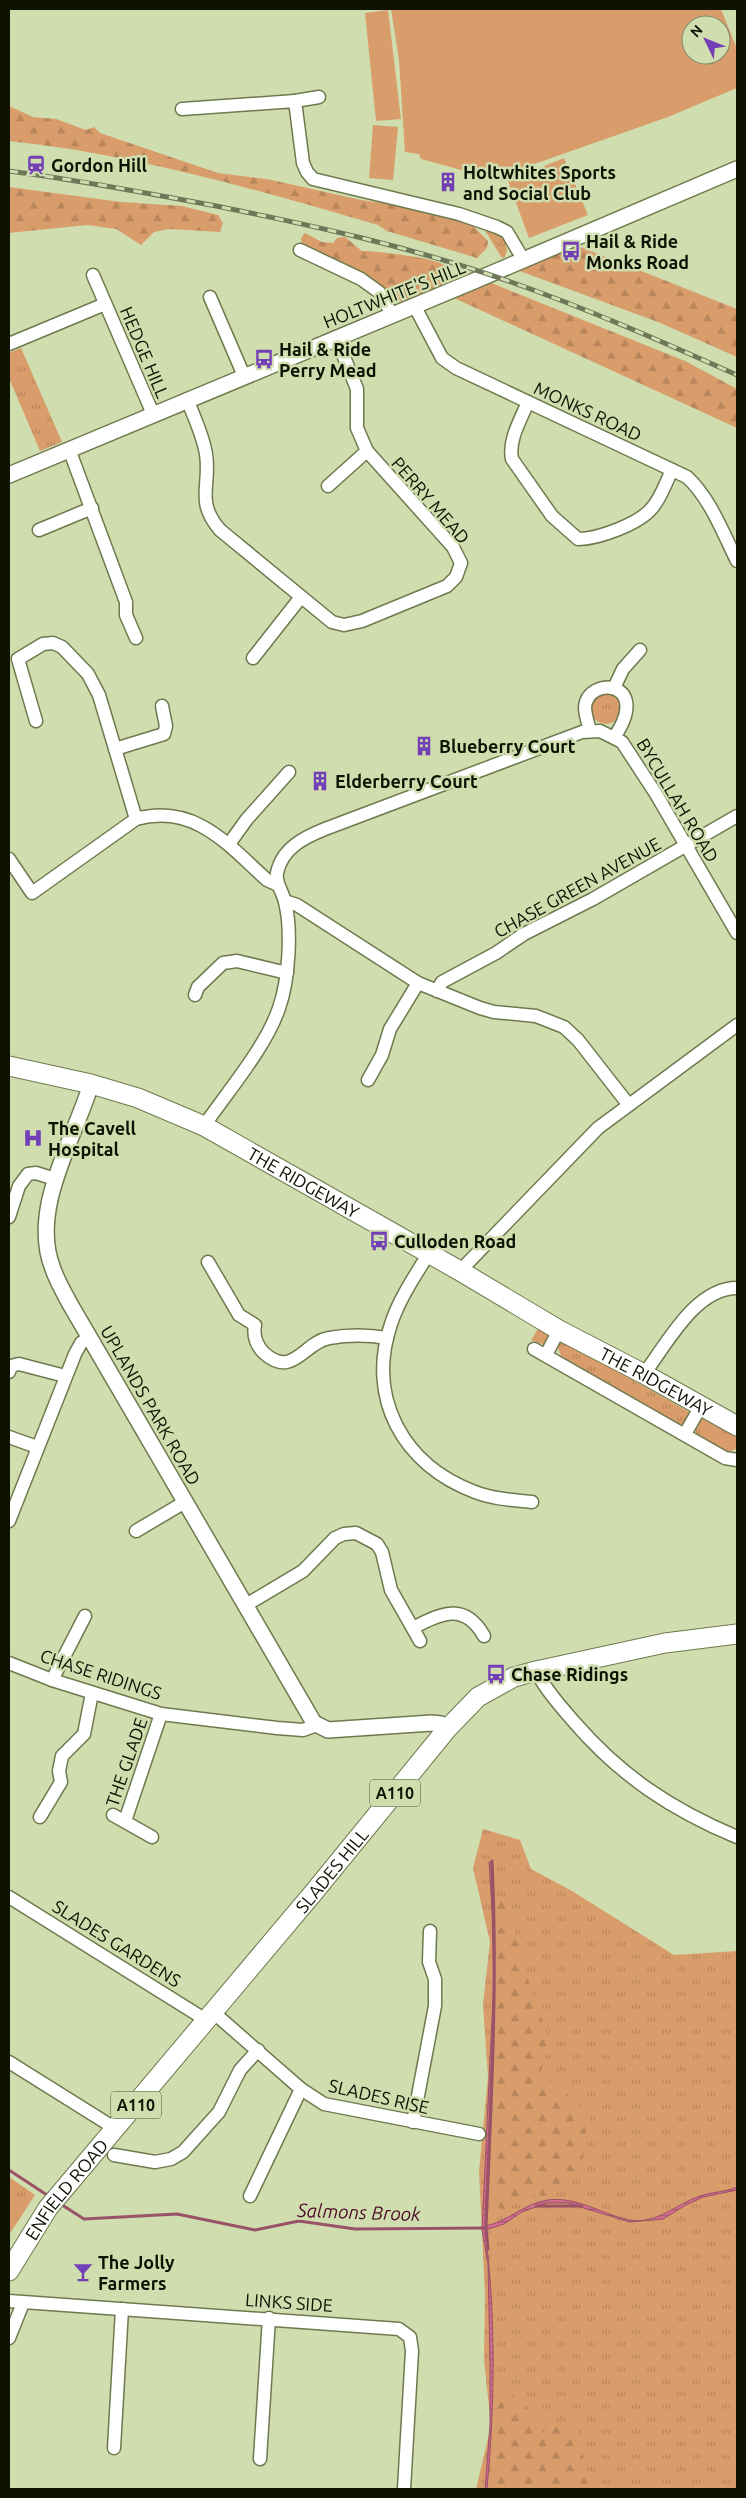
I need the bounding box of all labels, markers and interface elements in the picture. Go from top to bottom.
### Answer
north arrow [681,15,731,65]
text: N [687,22,706,40]
station icon: Gordon Hill [25,154,47,176]
place label: Gordon Hill [51,155,147,175]
place label: Holtwhites Sports and Social Club [463,162,616,203]
building icon: Holtwhites Sports and Social Club [437,171,459,193]
place label: Hail & Ride Monks Road [586,231,689,272]
bus stop icon: Hail & Ride Monks Road [560,240,582,262]
street label: HOLTWHITE'S HILL [320,256,468,332]
street label: HEDGE HILL [117,303,173,401]
place label: Hail & Ride Perry Mead [279,339,377,380]
bus stop icon: Hail & Ride Perry Mead [253,348,275,370]
street label: MONKS ROAD [531,377,645,445]
street label: PERRY MEAD [388,453,474,547]
street label: BYCULLAH ROAD [633,734,723,866]
building icon: Blueberry Court [413,735,435,757]
place label: Blueberry Court [439,736,576,756]
building icon: Elderberry Court [309,770,331,792]
place label: Elderberry Court [335,771,478,791]
street label: CHASE GREEN AVENUE [490,833,664,941]
place label: The Cavell Hospital [48,1118,136,1159]
hospital icon: The Cavell Hospital [22,1127,44,1149]
street label: THE RIDGEWAY [244,1143,363,1222]
bus stop icon: Culloden Road [368,1230,390,1252]
place label: Culloden Road [394,1231,516,1251]
street label: UPLANDS PARK ROAD [97,1322,205,1488]
street label: THE RIDGEWAY [597,1343,716,1420]
street label: CHASE RIDINGS [38,1645,164,1703]
bus stop icon: Chase Ridings [485,1663,507,1685]
place label: Chase Ridings [511,1664,628,1684]
street label: THE GLADE [101,1715,151,1809]
road number: A110 [370,1780,420,1806]
street label: SLADES HILL [291,1824,372,1916]
street label: SLADES GARDENS [49,1896,185,1990]
street label: SLADES RISE [327,2075,431,2117]
road number: A110 [111,2092,161,2118]
street label: ENFIELD ROAD [21,2135,112,2243]
water label: Salmons Brook [296,2199,421,2225]
place label: The Jolly Farmers [98,2252,175,2293]
bar icon: The Jolly Farmers [72,2261,94,2283]
street label: LINKS SIDE [244,2289,334,2315]

